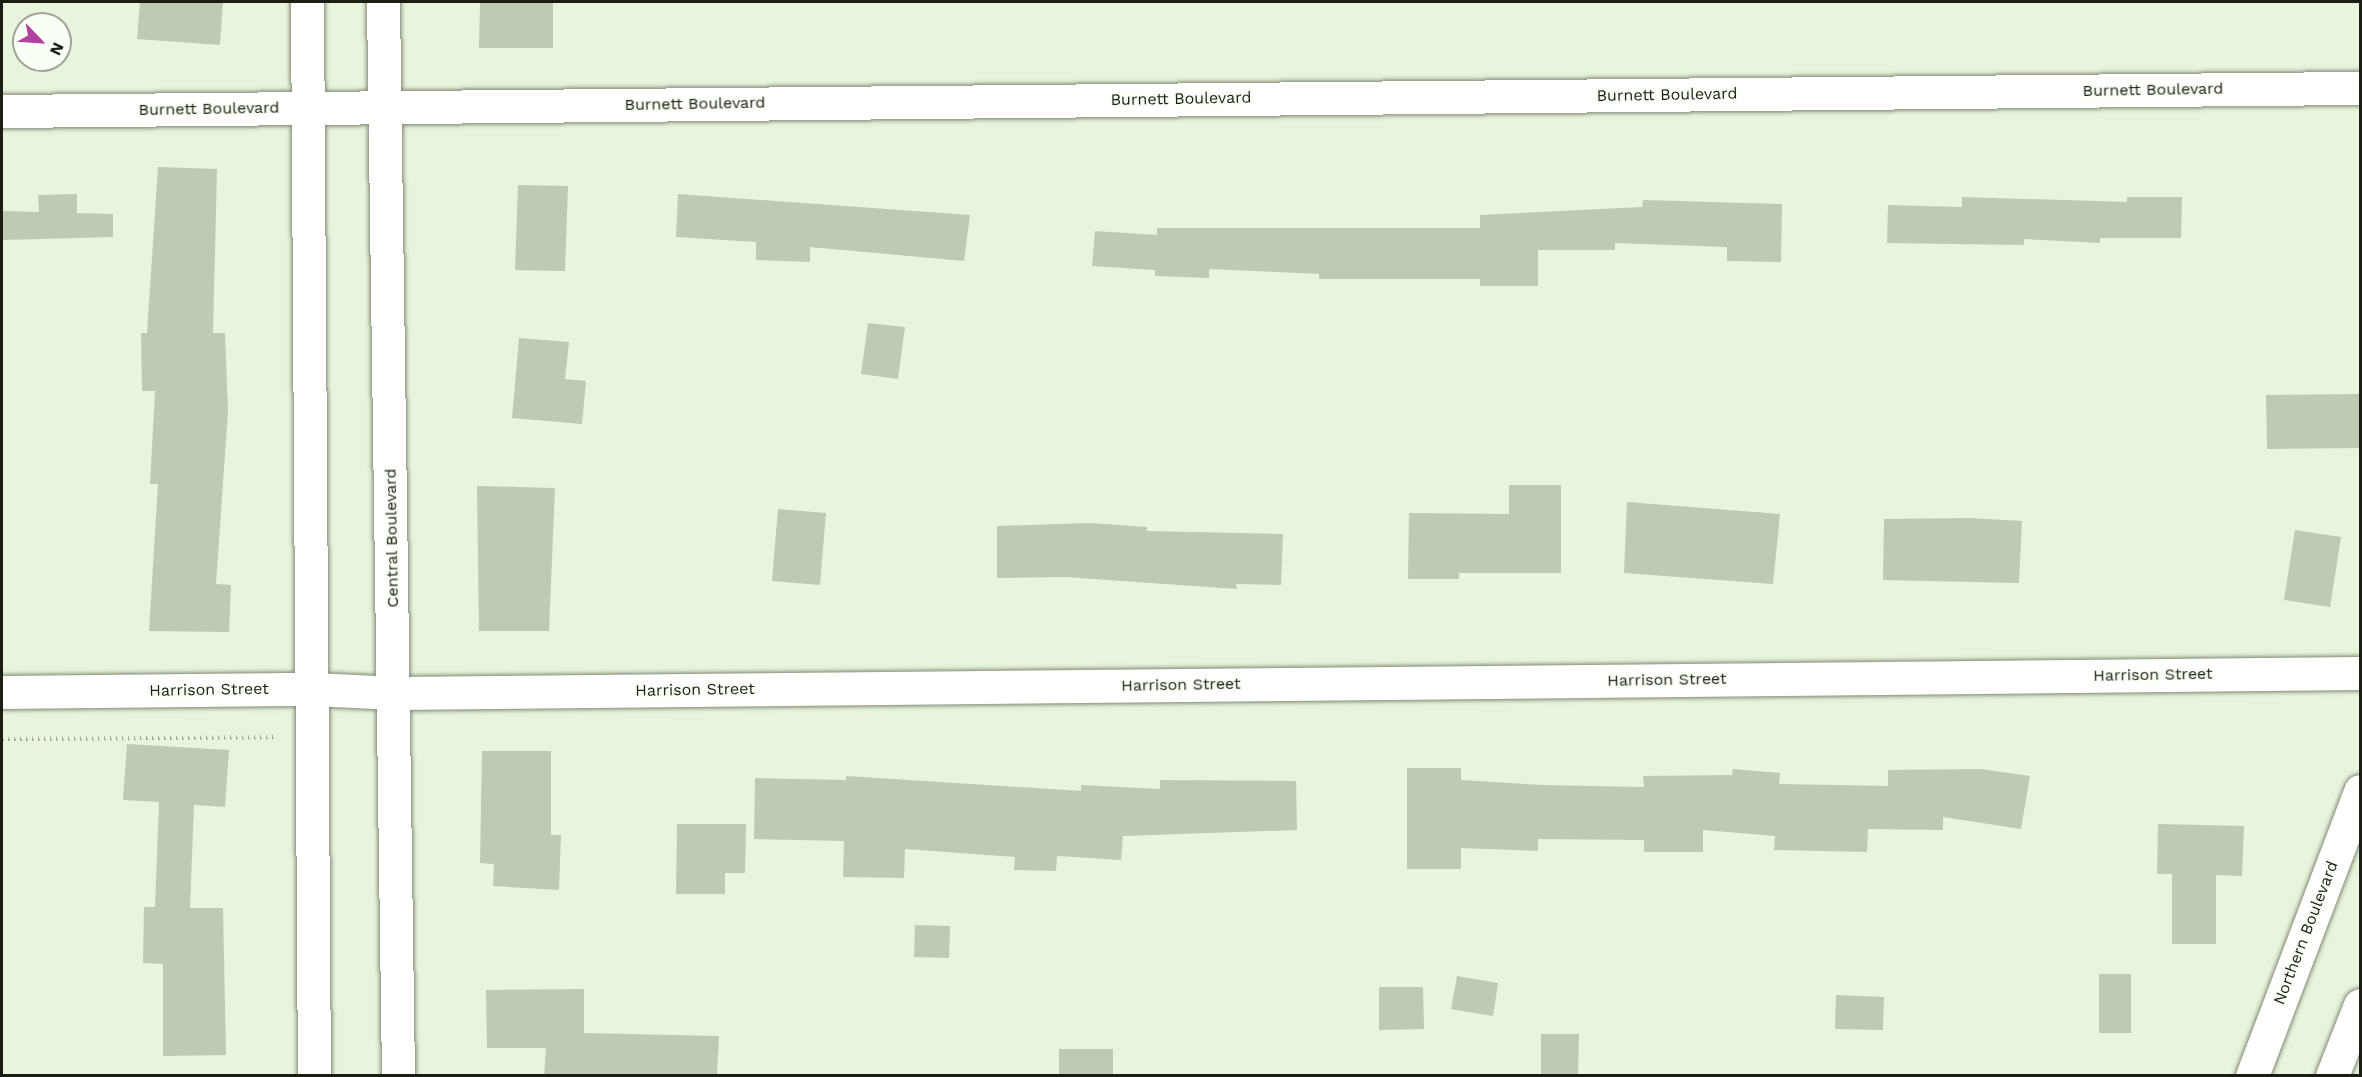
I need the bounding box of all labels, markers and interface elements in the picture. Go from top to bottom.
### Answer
north arrow [12,12,72,72]
text: N [46,40,68,58]
street label: Burnett Boulevard [2082,79,2224,101]
street label: Burnett Boulevard [1596,84,1738,106]
street label: Burnett Boulevard [1110,88,1252,110]
street label: Burnett Boulevard [624,93,766,115]
street label: Burnett Boulevard [138,98,280,120]
street label: Central Boulevard [381,468,403,608]
street label: Harrison Street [2093,664,2213,686]
street label: Harrison Street [1607,669,1727,691]
street label: Harrison Street [1121,674,1241,696]
street label: Harrison Street [149,679,269,701]
street label: Harrison Street [635,679,755,701]
street label: Northern Boulevard [2270,858,2342,1008]

